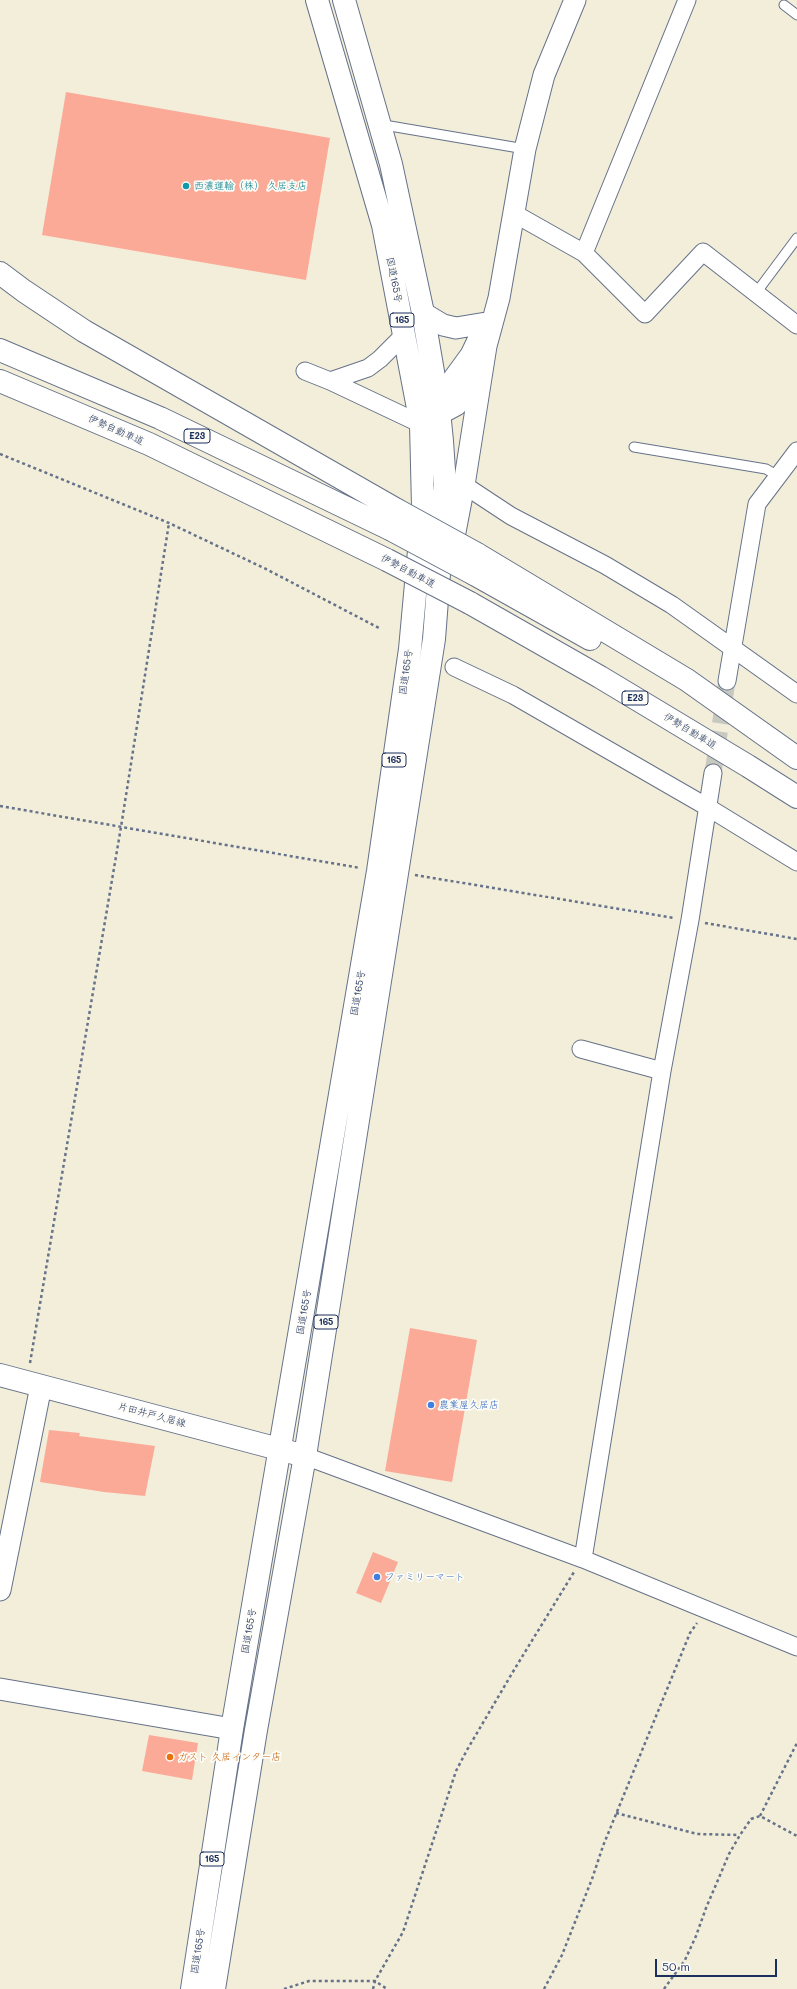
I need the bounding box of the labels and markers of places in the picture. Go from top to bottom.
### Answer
place label: 西濃運輸（株） 久居支店 [194,180,307,192]
marker: 西濃運輸（株） 久居支店 [181,181,191,191]
place label: 農業屋久居店 [439,1399,499,1411]
marker: 農業屋久居店 [426,1400,436,1410]
place label: ファミリーマート [385,1571,465,1583]
marker: ファミリーマート [372,1572,382,1582]
place label: ガスト 久居インター店 [178,1751,281,1763]
marker: ガスト 久居インター店 [165,1752,175,1762]

